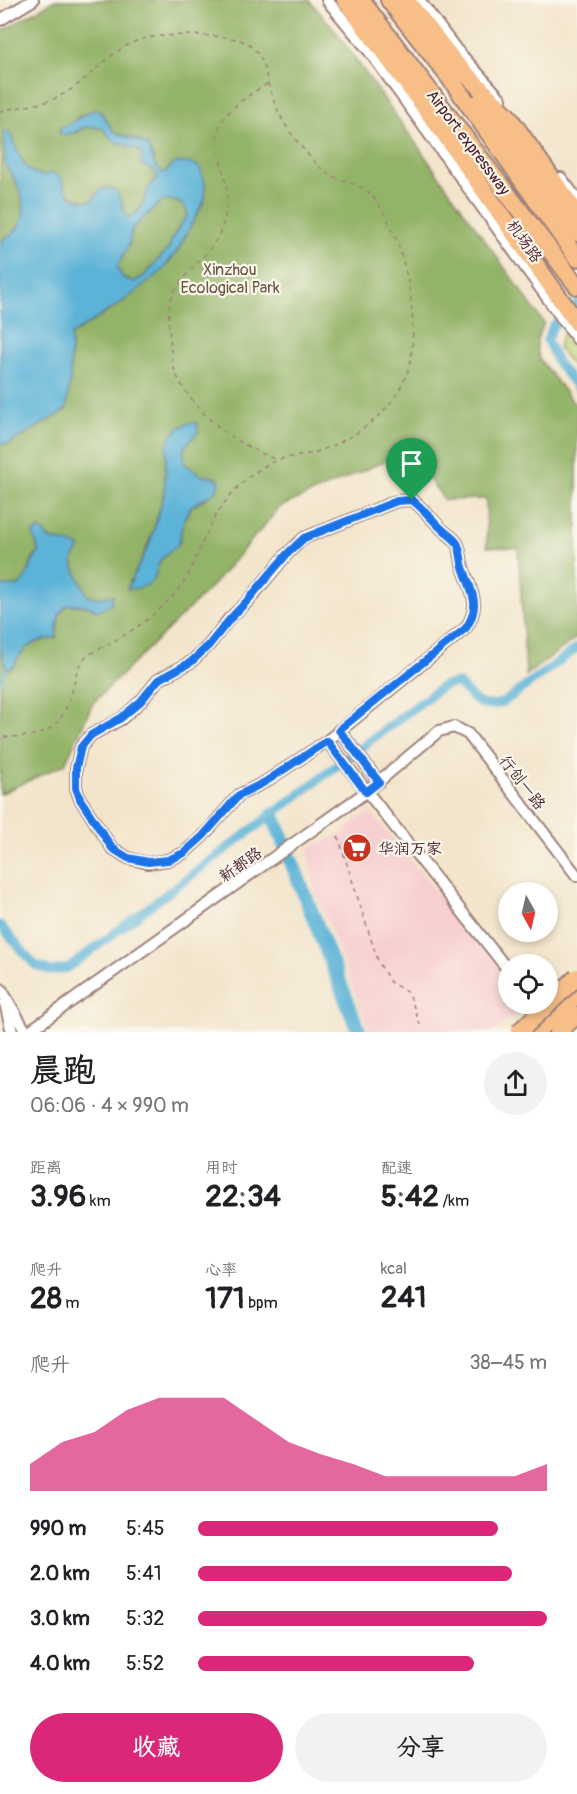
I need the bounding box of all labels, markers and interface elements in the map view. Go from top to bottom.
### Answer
street label: Airport expressway [422,86,514,199]
street label: 机场路 [502,216,546,267]
park label: Xinzhou Ecological Park [180,260,280,298]
pin [386,438,437,500]
icon: arrive [395,447,428,480]
street label: 行创一路 [495,751,550,814]
supermarket icon: 华润万家 [341,832,373,864]
place label: 华润万家 [378,839,442,859]
street label: 新都路 [215,843,266,887]
north arrow [498,882,558,942]
map controls [498,882,558,1014]
button: locate [498,954,558,1014]
text: 晨跑 [30,1050,96,1091]
button: share [484,1052,547,1115]
text: 06:06 · 4 × 990 m [30,1093,189,1118]
text: 距离 [30,1158,62,1178]
text: 用时 [205,1158,237,1178]
text: 配速 [381,1158,413,1178]
text: 3.96 [30,1178,86,1215]
text: 22:34 [205,1178,281,1215]
text: 5:42 [381,1178,439,1215]
text: km [86,1191,111,1211]
text: /km [439,1191,469,1211]
text: kcal [381,1259,407,1279]
text: 爬升 [30,1260,62,1280]
text: 心率 [205,1260,237,1280]
text: 241 [381,1279,427,1316]
text: 28 [30,1280,62,1317]
text: 171 [205,1280,245,1317]
text: m [62,1293,80,1313]
text: bpm [245,1293,278,1313]
text: 38–45 m [469,1350,547,1375]
text: 爬升 [30,1352,70,1377]
text: 990 m [30,1516,86,1541]
text: 5:45 [126,1516,165,1541]
text: 2.0 km [30,1561,90,1586]
text: 5:41 [126,1561,162,1586]
text: 3.0 km [30,1606,90,1631]
text: 5:32 [126,1606,165,1631]
text: 4.0 km [30,1651,90,1676]
text: 5:52 [126,1651,164,1676]
button: 收藏 [30,1713,283,1782]
button: 分享 [295,1713,547,1782]

